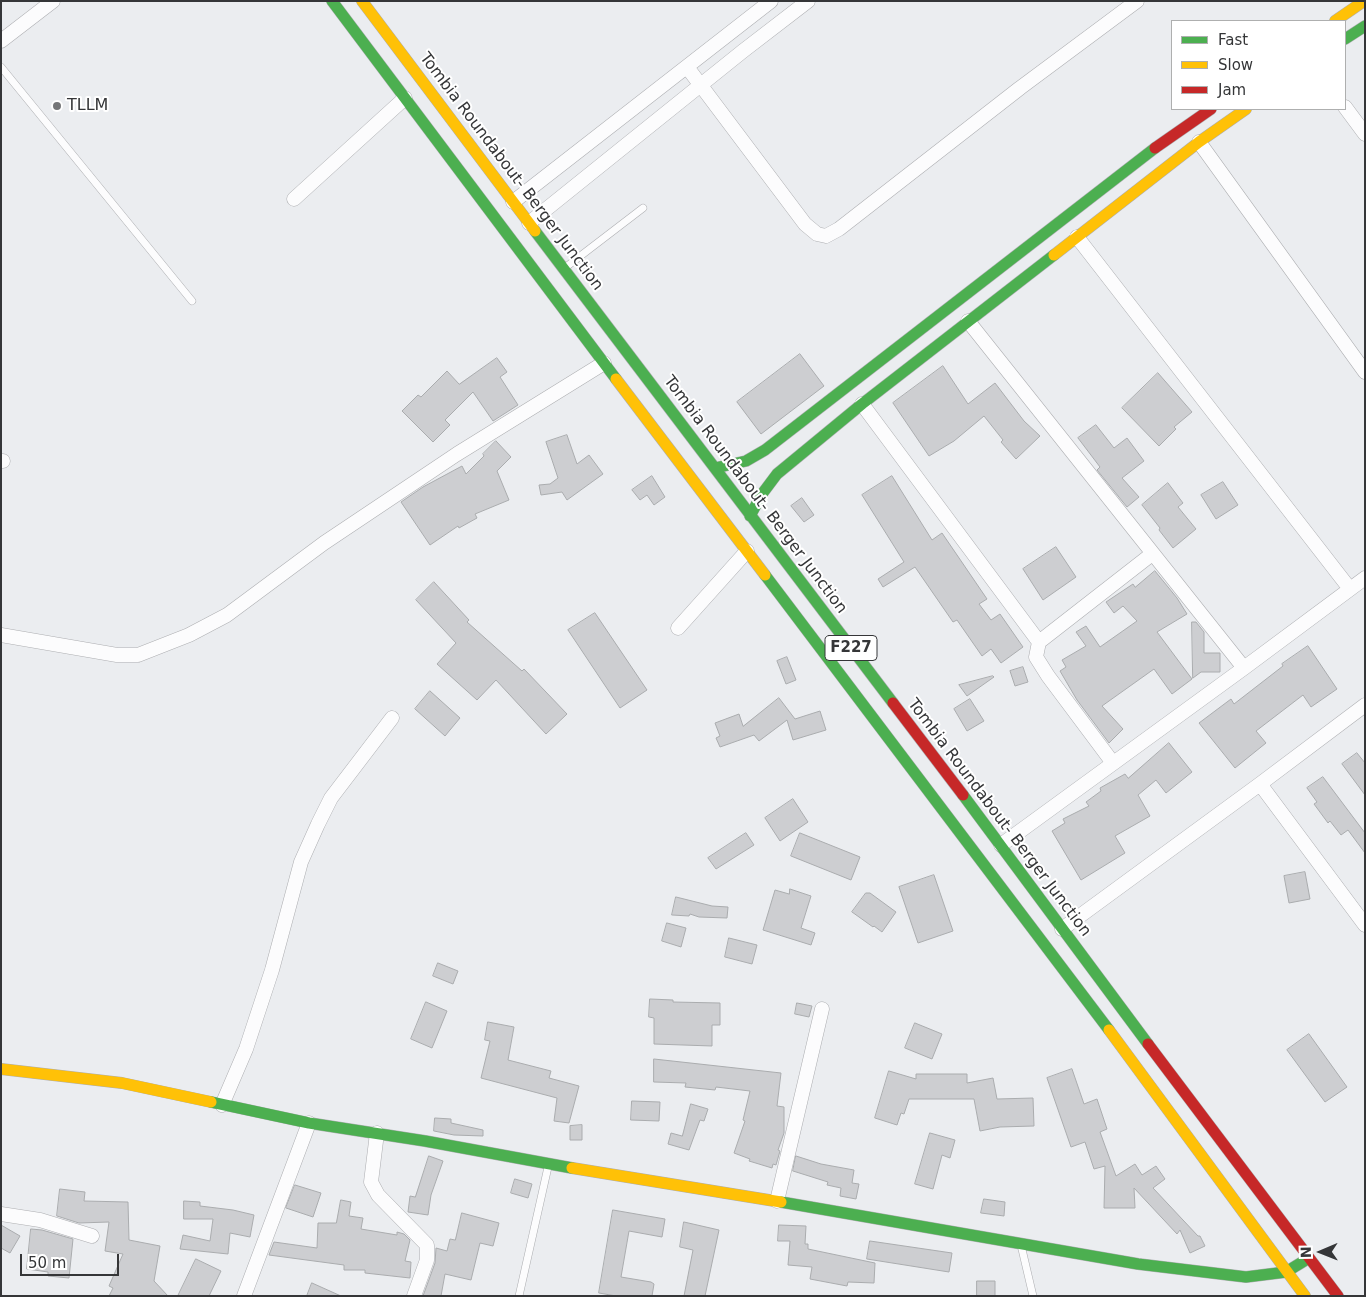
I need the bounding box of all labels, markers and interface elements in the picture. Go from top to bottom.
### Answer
legend [1171,20,1346,110]
text: Fast [1218,31,1248,49]
street label: Tombia Roundabout- Berger Junction [415,49,607,295]
text: Slow [1218,56,1253,74]
text: Jam [1218,81,1246,99]
place label: TLLM [67,96,108,116]
marker: TLLM [51,100,63,112]
street label: Tombia Roundabout- Berger Junction [659,372,851,618]
road number: F227 [825,636,877,660]
street label: Tombia Roundabout- Berger Junction [903,695,1095,941]
north arrow [1296,1227,1346,1277]
scale bar [22,1244,121,1276]
text: N [1298,1246,1314,1258]
text: 50 m [28,1254,66,1272]

